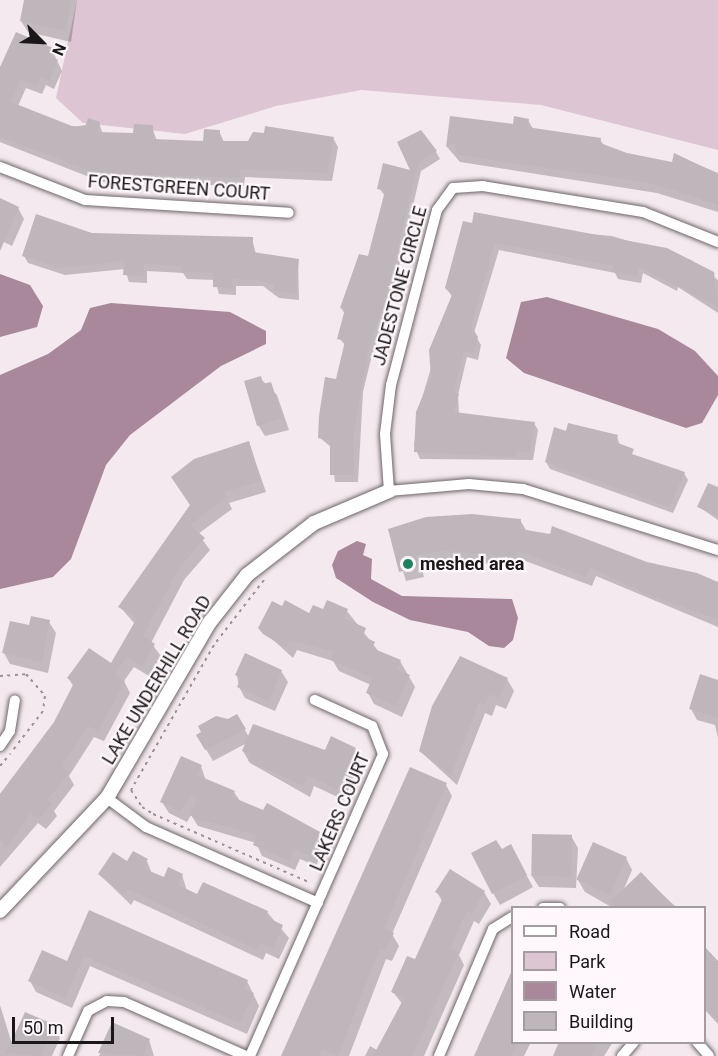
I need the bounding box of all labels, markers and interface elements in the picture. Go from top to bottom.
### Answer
north arrow [12,12,72,72]
text: N [48,40,70,59]
street label: FORESTGREEN COURT [87,171,271,205]
street label: JADESTONE CIRCLE [368,204,432,368]
place label: meshed area [420,553,524,575]
marker: meshed area [401,557,415,571]
street label: LAKE UNDERHILL ROAD [98,591,216,769]
street label: LAKERS COURT [305,750,375,874]
legend [511,906,706,1044]
text: Road [569,921,610,942]
text: Park [569,951,605,972]
text: Water [569,981,616,1002]
scale bar [15,1005,117,1043]
text: Building [569,1011,633,1032]
text: 50 m [23,1017,63,1038]

